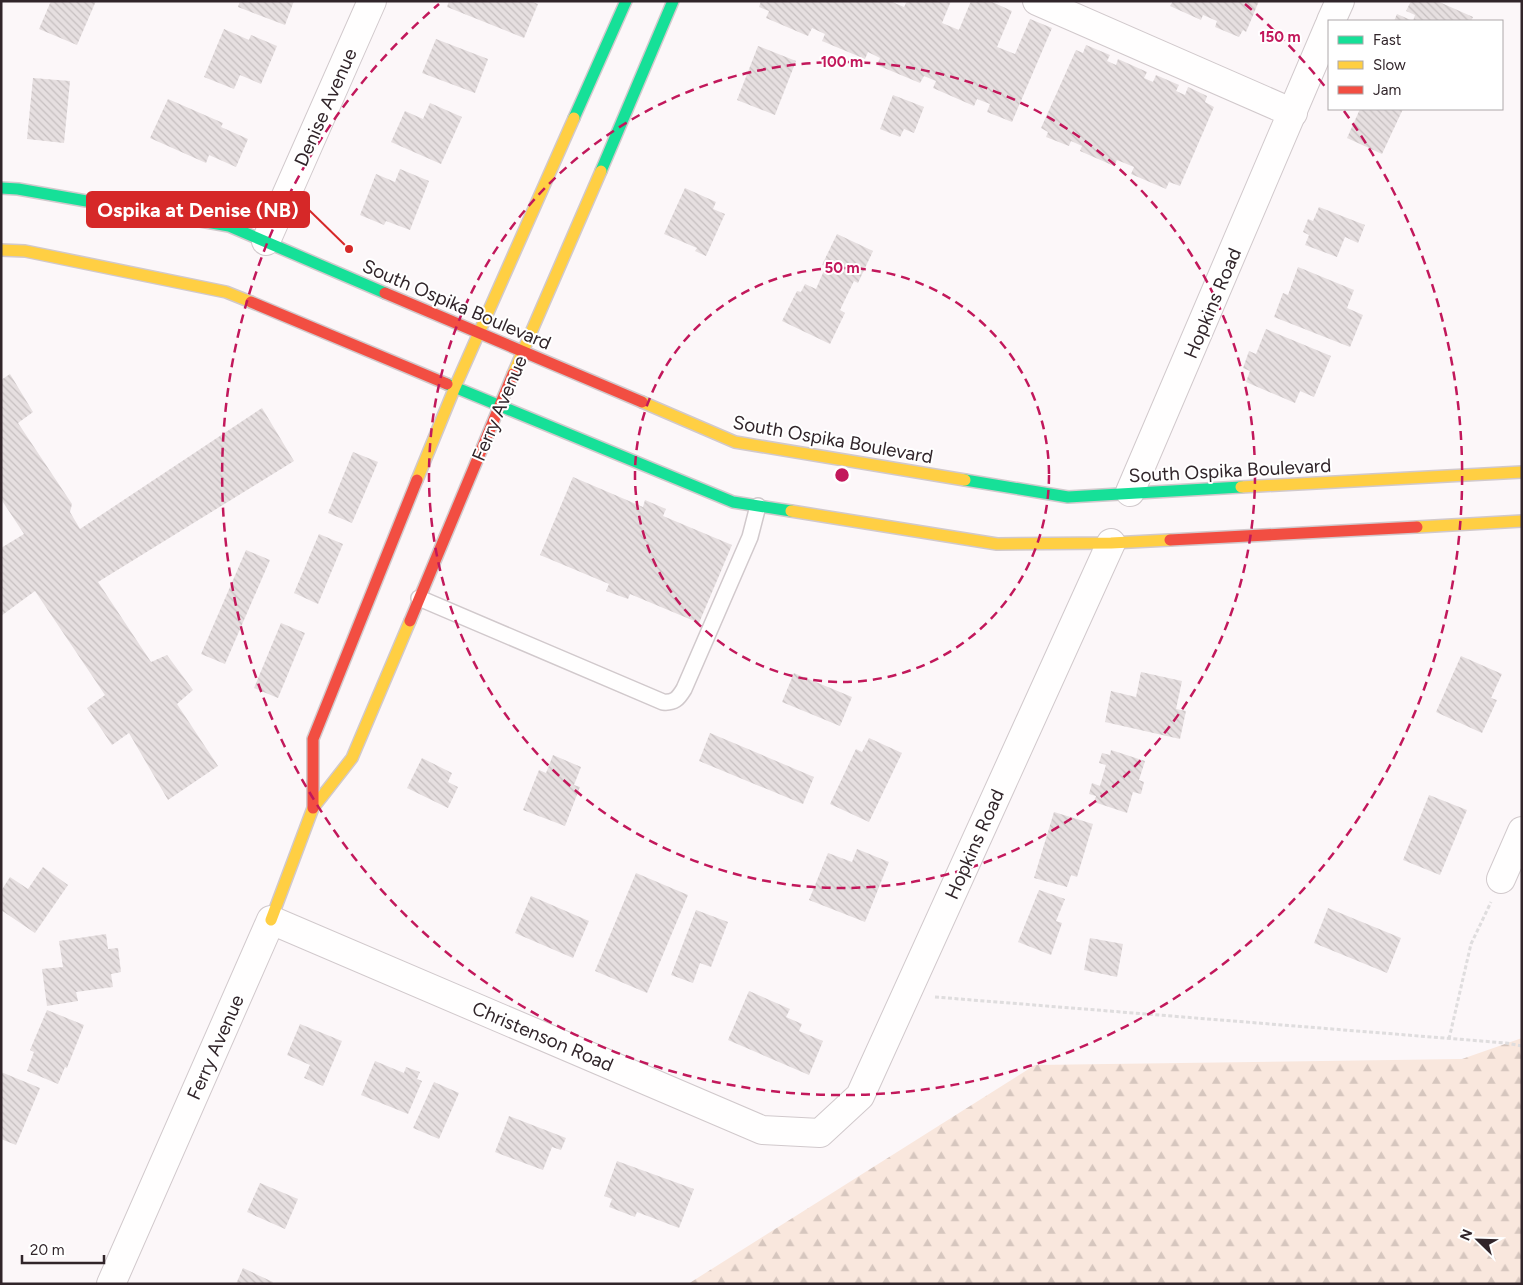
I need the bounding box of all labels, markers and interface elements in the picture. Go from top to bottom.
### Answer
legend [1328,20,1503,110]
text: 150 m [1259,28,1301,46]
text: Fast [1373,31,1402,49]
street label: Denise Avenue [289,45,362,170]
text: 100 m [821,53,863,71]
text: Slow [1373,56,1406,74]
text: Jam [1373,81,1401,99]
callout: Ospika at Denise (NB) [87,192,309,227]
text: Ospika at Denise (NB) [97,198,299,222]
street label: Hopkins Road [1179,244,1246,362]
street label: South Ospika Boulevard [359,254,555,355]
text: 50 m [824,259,860,277]
street label: Ferry Avenue [467,352,532,464]
street label: South Ospika Boulevard [731,411,935,468]
street label: South Ospika Boulevard [1128,454,1332,487]
centre of rings [833,466,851,484]
street label: Hopkins Road [940,786,1009,903]
street label: Ferry Avenue [182,991,249,1103]
street label: Christenson Road [469,996,617,1077]
north arrow [1453,1215,1503,1265]
text: N [1457,1227,1476,1243]
scale bar [22,1232,105,1264]
text: 20 m [30,1241,64,1259]

